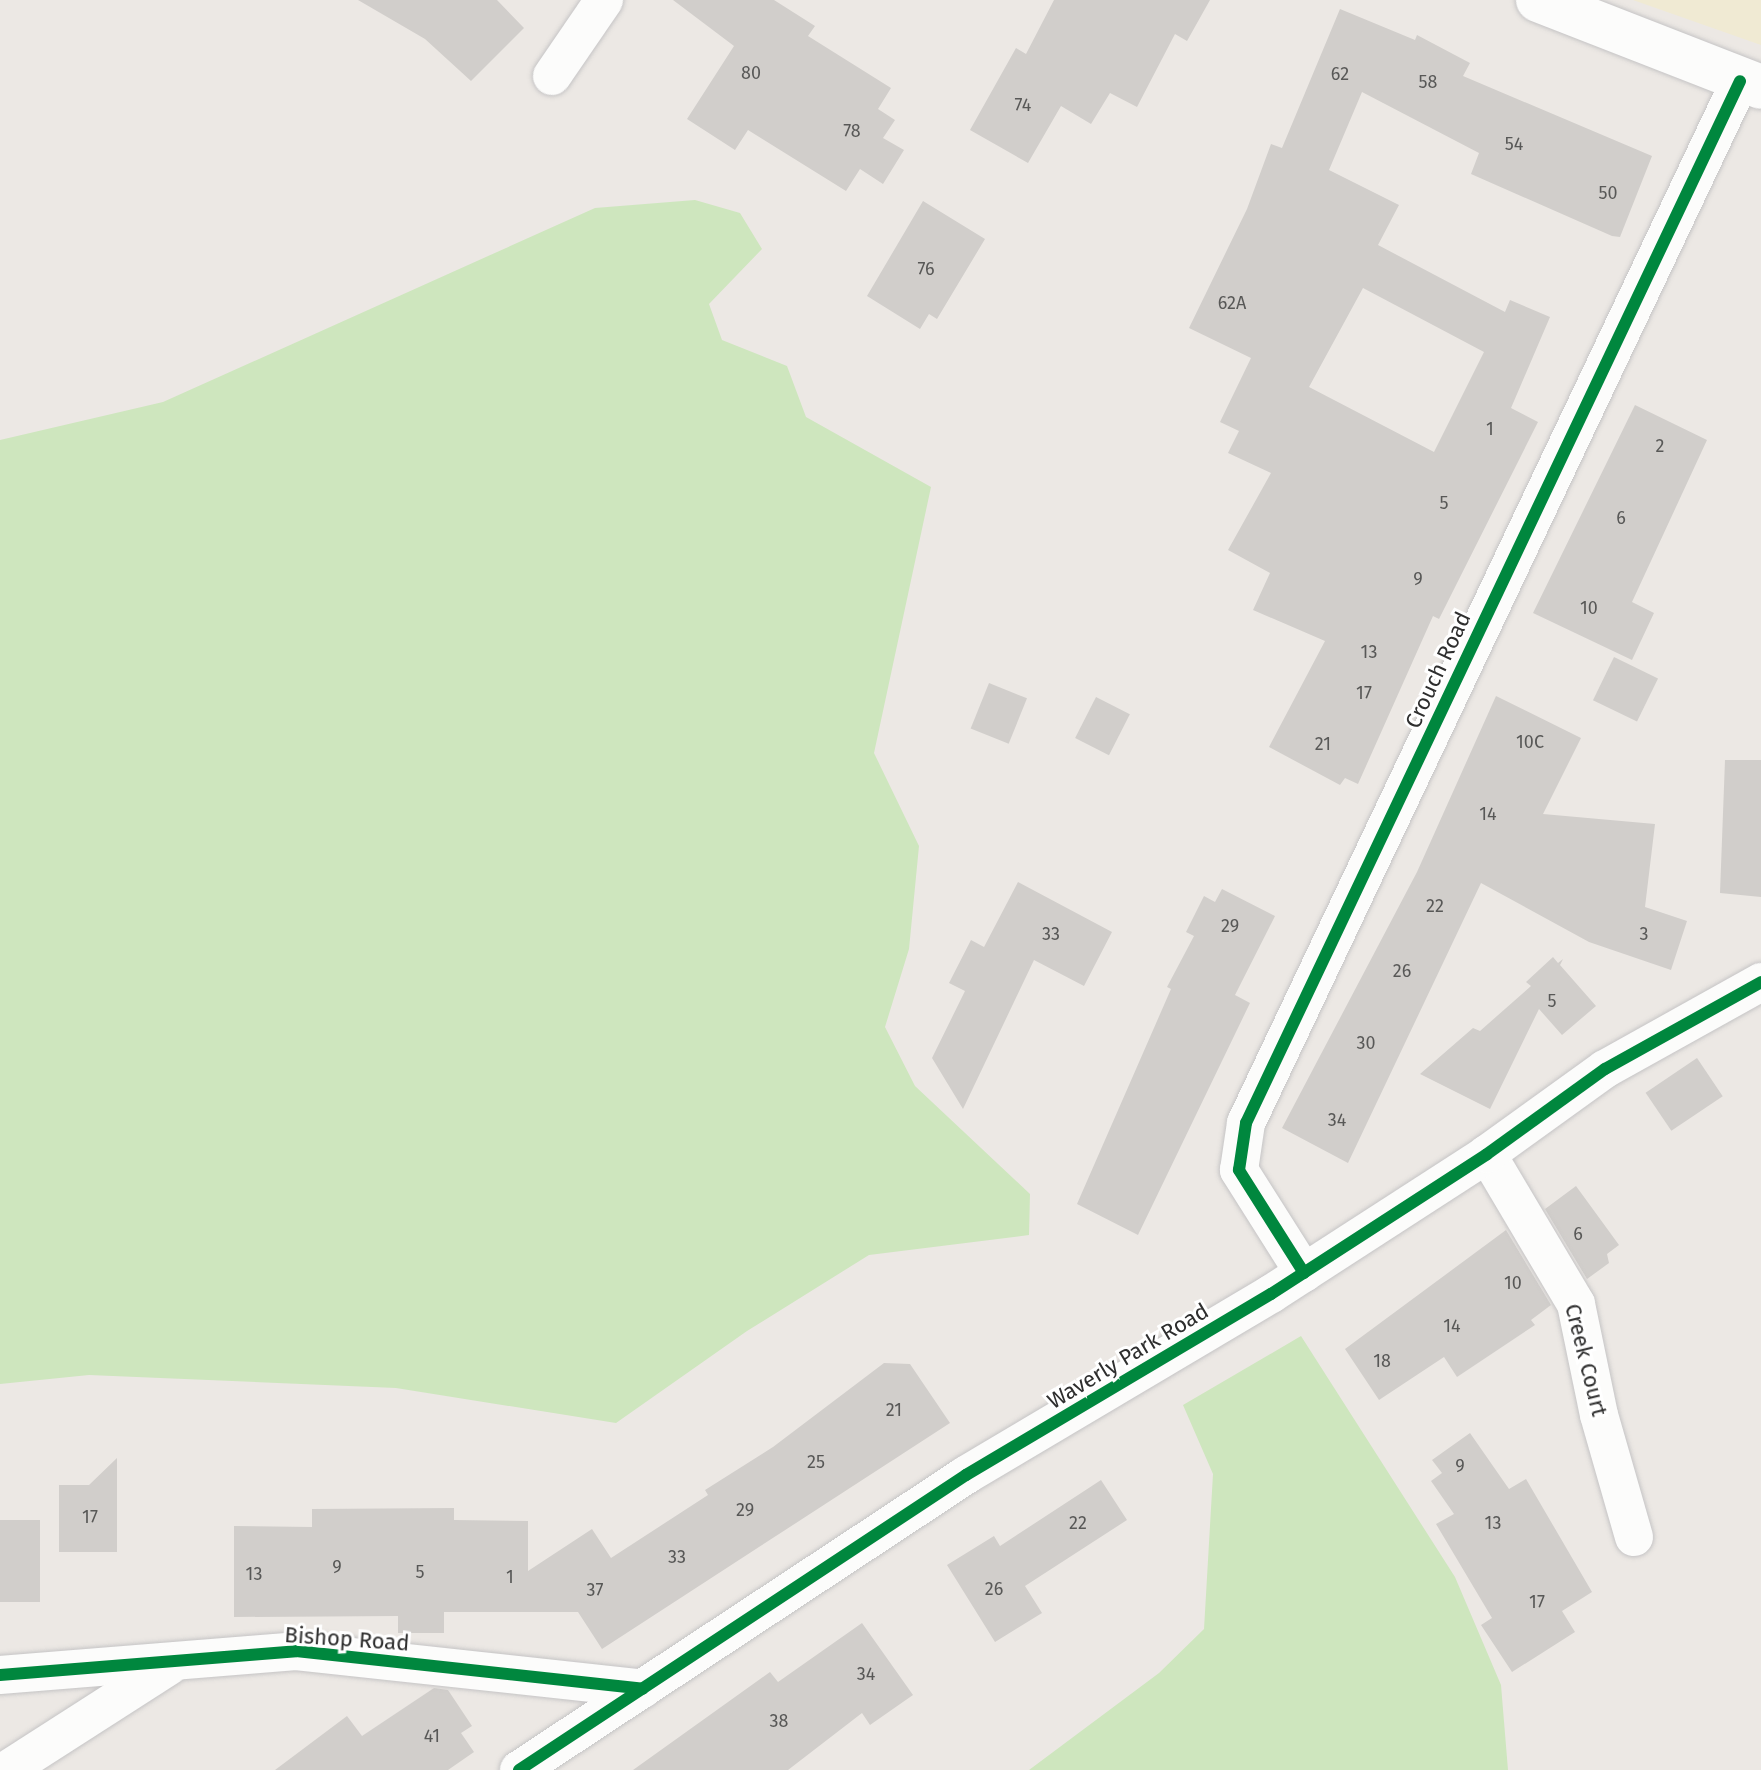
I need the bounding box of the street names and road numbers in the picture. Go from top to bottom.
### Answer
street label: Crouch Road [1400,608,1476,732]
street label: Waverly Park Road [1043,1298,1213,1414]
street label: Creek Court [1559,1301,1613,1419]
street label: Bishop Road [284,1621,410,1657]

